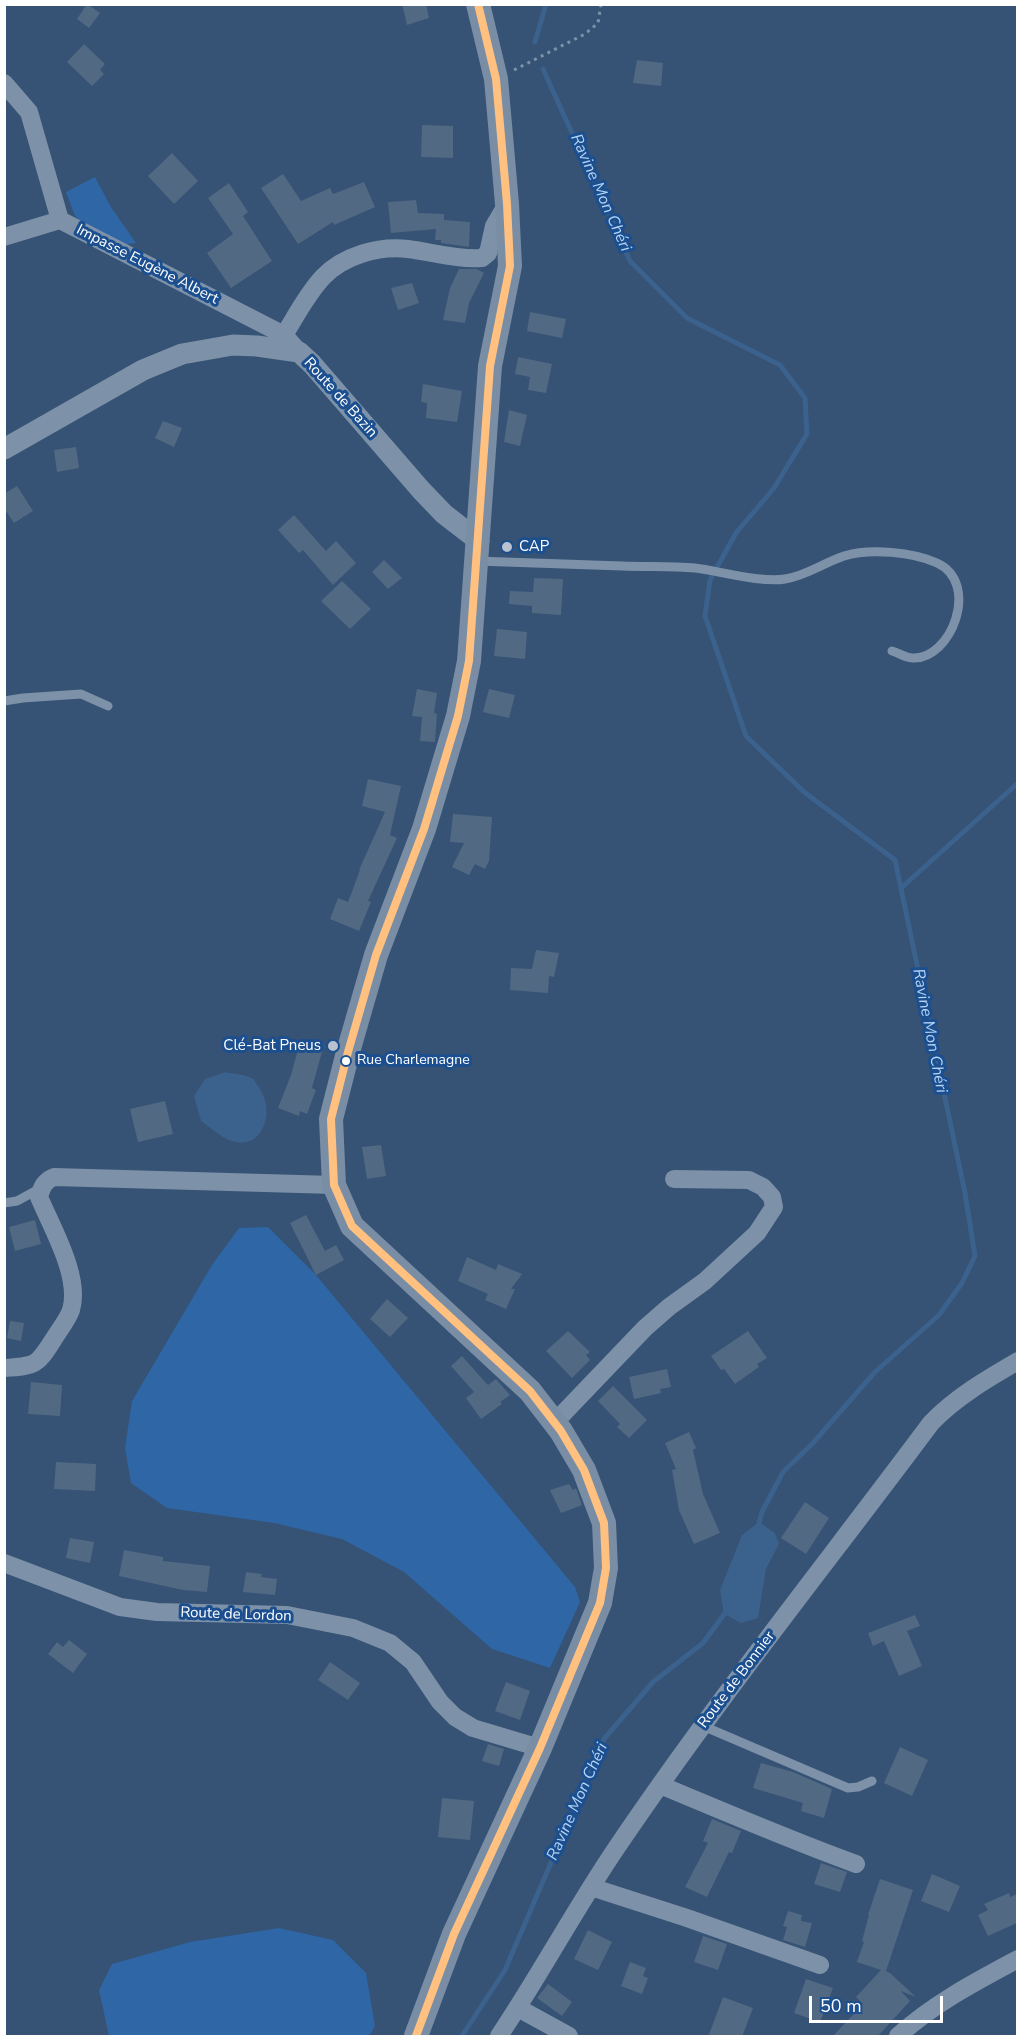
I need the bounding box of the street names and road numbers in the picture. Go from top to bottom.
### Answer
street label: Impasse Eugène Albert [73,221,221,309]
street label: Route de Bazin [299,354,381,442]
street label: Route de Lordon [180,1604,292,1626]
street label: Route de Bonnier [695,1628,779,1732]

